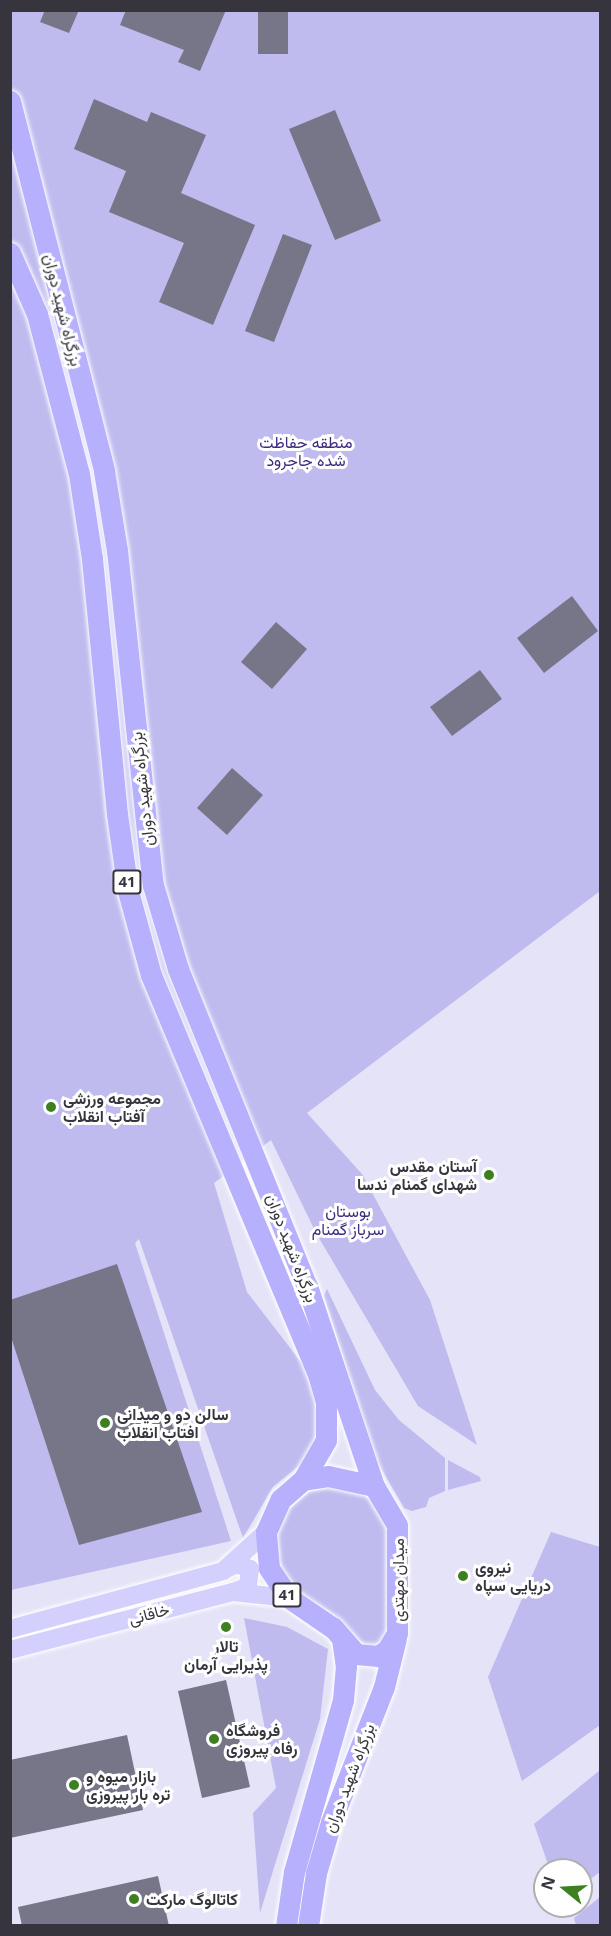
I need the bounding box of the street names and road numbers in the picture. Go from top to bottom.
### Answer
street label: بزرگراه شهید دوران [40,252,86,368]
street label: بزرگراه شهید دوران [126,731,158,847]
road number: 41 [112,870,142,894]
street label: بزرگراه شهید دوران [262,1191,322,1305]
street label: میدان مهتدی [388,1538,408,1622]
road number: 41 [272,1583,302,1607]
street label: خاقانی [127,1599,171,1629]
street label: بزرگراه شهید دوران [319,1721,379,1835]

